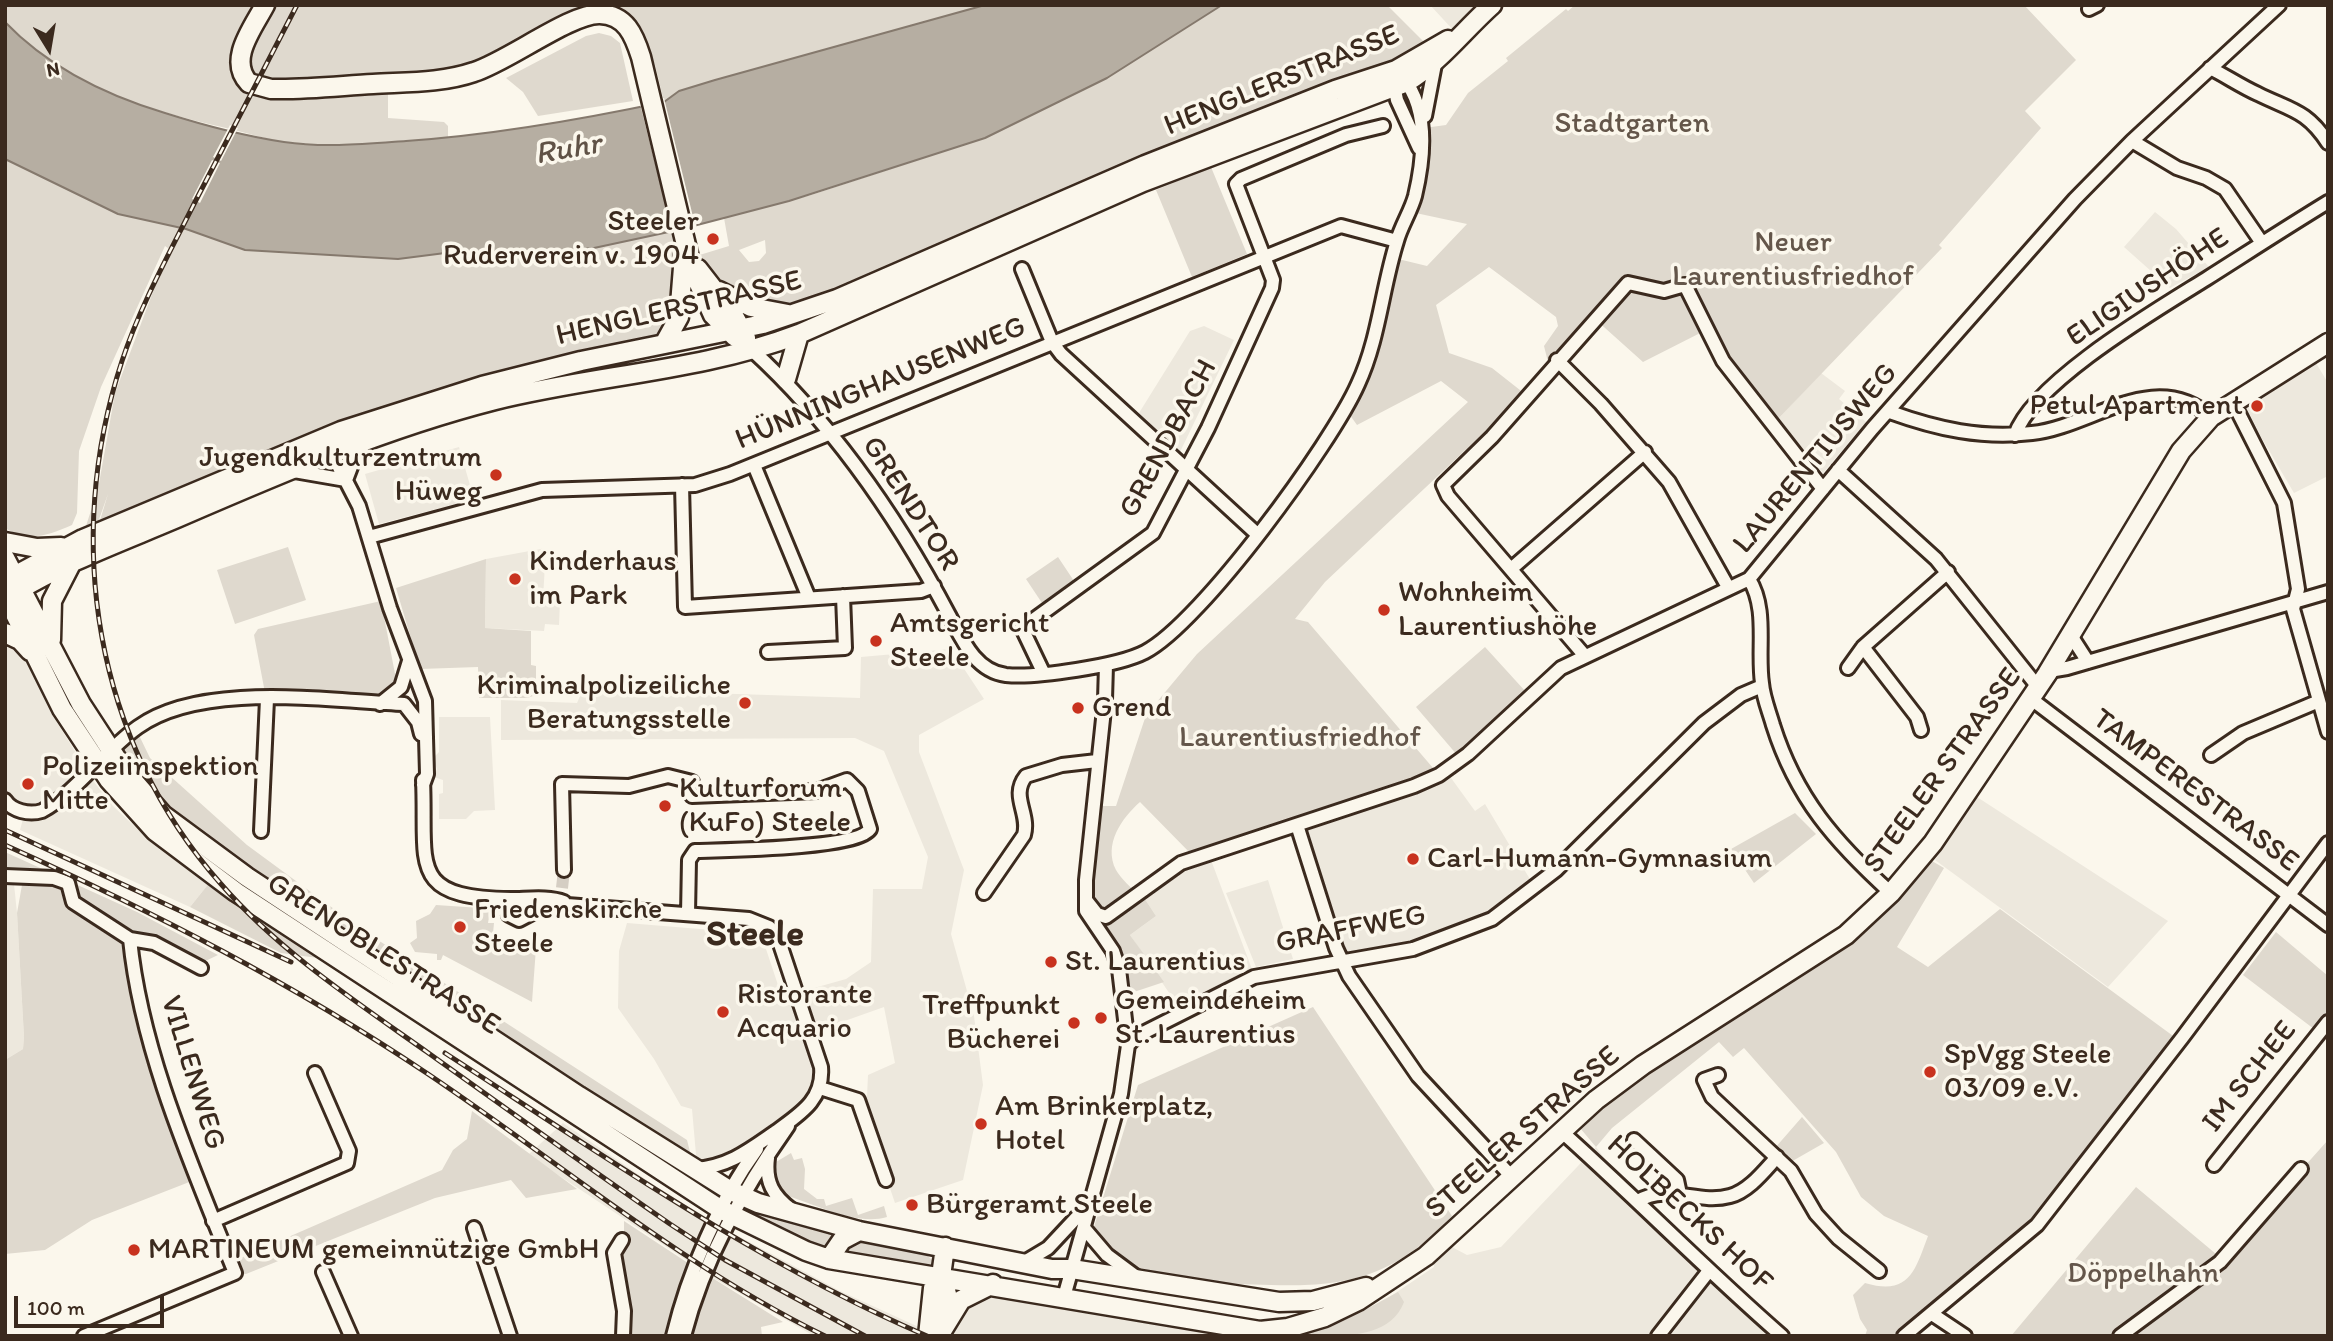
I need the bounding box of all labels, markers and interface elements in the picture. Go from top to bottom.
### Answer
north arrow [14,14,84,84]
street label: HENGLERSTRASSE [1159,17,1405,145]
text: N [45,58,62,83]
park label: Stadtgarten [1554,106,1710,142]
water label: Ruhr [532,125,604,175]
place label: Steeler Ruderverein v. 1904 [443,204,699,274]
street label: ELIGIUSHÖHE [2060,220,2236,356]
park label: Neuer Laurentiusfriedhof [1672,225,1914,296]
marker: Steeler Ruderverein v. 1904 [705,231,721,247]
street label: HENGLERSTRASSE [553,263,805,355]
street label: HÜNNINGHAUSENWEG [731,309,1031,459]
street label: GRENDBACH [1112,354,1226,524]
street label: LAURENTIUSWEG [1726,356,1906,562]
place label: Petul Apartment [2030,388,2243,424]
marker: Petul Apartment [2249,398,2265,414]
street label: GRENDTOR [853,430,967,578]
place label: Jugendkulturzentrum Hüweg [199,440,482,510]
marker: Jugendkulturzentrum Hüweg [488,467,504,483]
place label: Kinderhaus im Park [529,544,677,614]
marker: Kinderhaus im Park [507,571,523,587]
place label: Wohnheim Laurentiushöhe [1398,575,1597,646]
marker: Wohnheim Laurentiushöhe [1376,602,1392,618]
place label: Amtsgericht Steele [890,606,1049,676]
marker: Amtsgericht Steele [868,633,884,649]
street label: STEELER STRASSE [1856,661,2030,881]
place label: Kriminalpolizeiliche Beratungsstelle [476,668,731,738]
place label: Grend [1092,690,1171,726]
marker: Kriminalpolizeiliche Beratungsstelle [737,695,753,711]
marker: Grend [1070,700,1086,716]
street label: TAMPERESTRASSE [2085,702,2305,880]
park label: Laurentiusfriedhof [1179,720,1421,756]
place label: Polizeiinspektion Mitte [42,749,259,820]
place label: Kulturforum (KuFo) Steele [679,771,851,842]
marker: Polizeiinspektion Mitte [20,776,36,792]
marker: Kulturforum (KuFo) Steele [657,798,673,814]
place label: Carl-Humann-Gymnasium [1427,841,1772,877]
marker: Carl-Humann-Gymnasium [1405,851,1421,867]
street label: GRENOBLESTRASSE [260,866,506,1044]
place label: Friedenskirche Steele [474,892,662,962]
street label: GRAFFWEG [1273,898,1429,962]
district label: Steele [706,914,804,958]
marker: Friedenskirche Steele [452,919,468,935]
place label: St. Laurentius [1065,944,1245,980]
marker: St. Laurentius [1043,954,1059,970]
place label: Ristorante Acquario [737,977,873,1048]
place label: Gemeindeheim St. Laurentius [1115,983,1306,1054]
place label: Treffpunkt Bücherei [922,988,1060,1058]
street label: VILLENWEG [152,992,232,1154]
marker: Ristorante Acquario [715,1004,731,1020]
marker: Gemeindeheim St. Laurentius [1093,1010,1109,1026]
street label: IM SCHEE [2195,1014,2305,1140]
marker: Treffpunkt Bücherei [1066,1015,1082,1031]
place label: SpVgg Steele 03/09 e.V. [1944,1037,2111,1108]
street label: STEELER STRASSE [1419,1039,1627,1227]
marker: SpVgg Steele 03/09 e.V. [1922,1064,1938,1080]
place label: Am Brinkerplatz, Hotel [995,1089,1214,1160]
marker: Am Brinkerplatz, Hotel [973,1116,989,1132]
street label: HOLBECKS HOF [1599,1128,1779,1300]
place label: Bürgeramt Steele [926,1187,1153,1223]
marker: Bürgeramt Steele [904,1197,920,1213]
place label: MARTINEUM gemeinnützige GmbH [148,1232,599,1268]
marker: MARTINEUM gemeinnützige GmbH [126,1242,142,1258]
park label: Döppelhahn [2067,1256,2219,1292]
scale bar [18,1282,168,1326]
text: 100 m [27,1295,85,1320]

